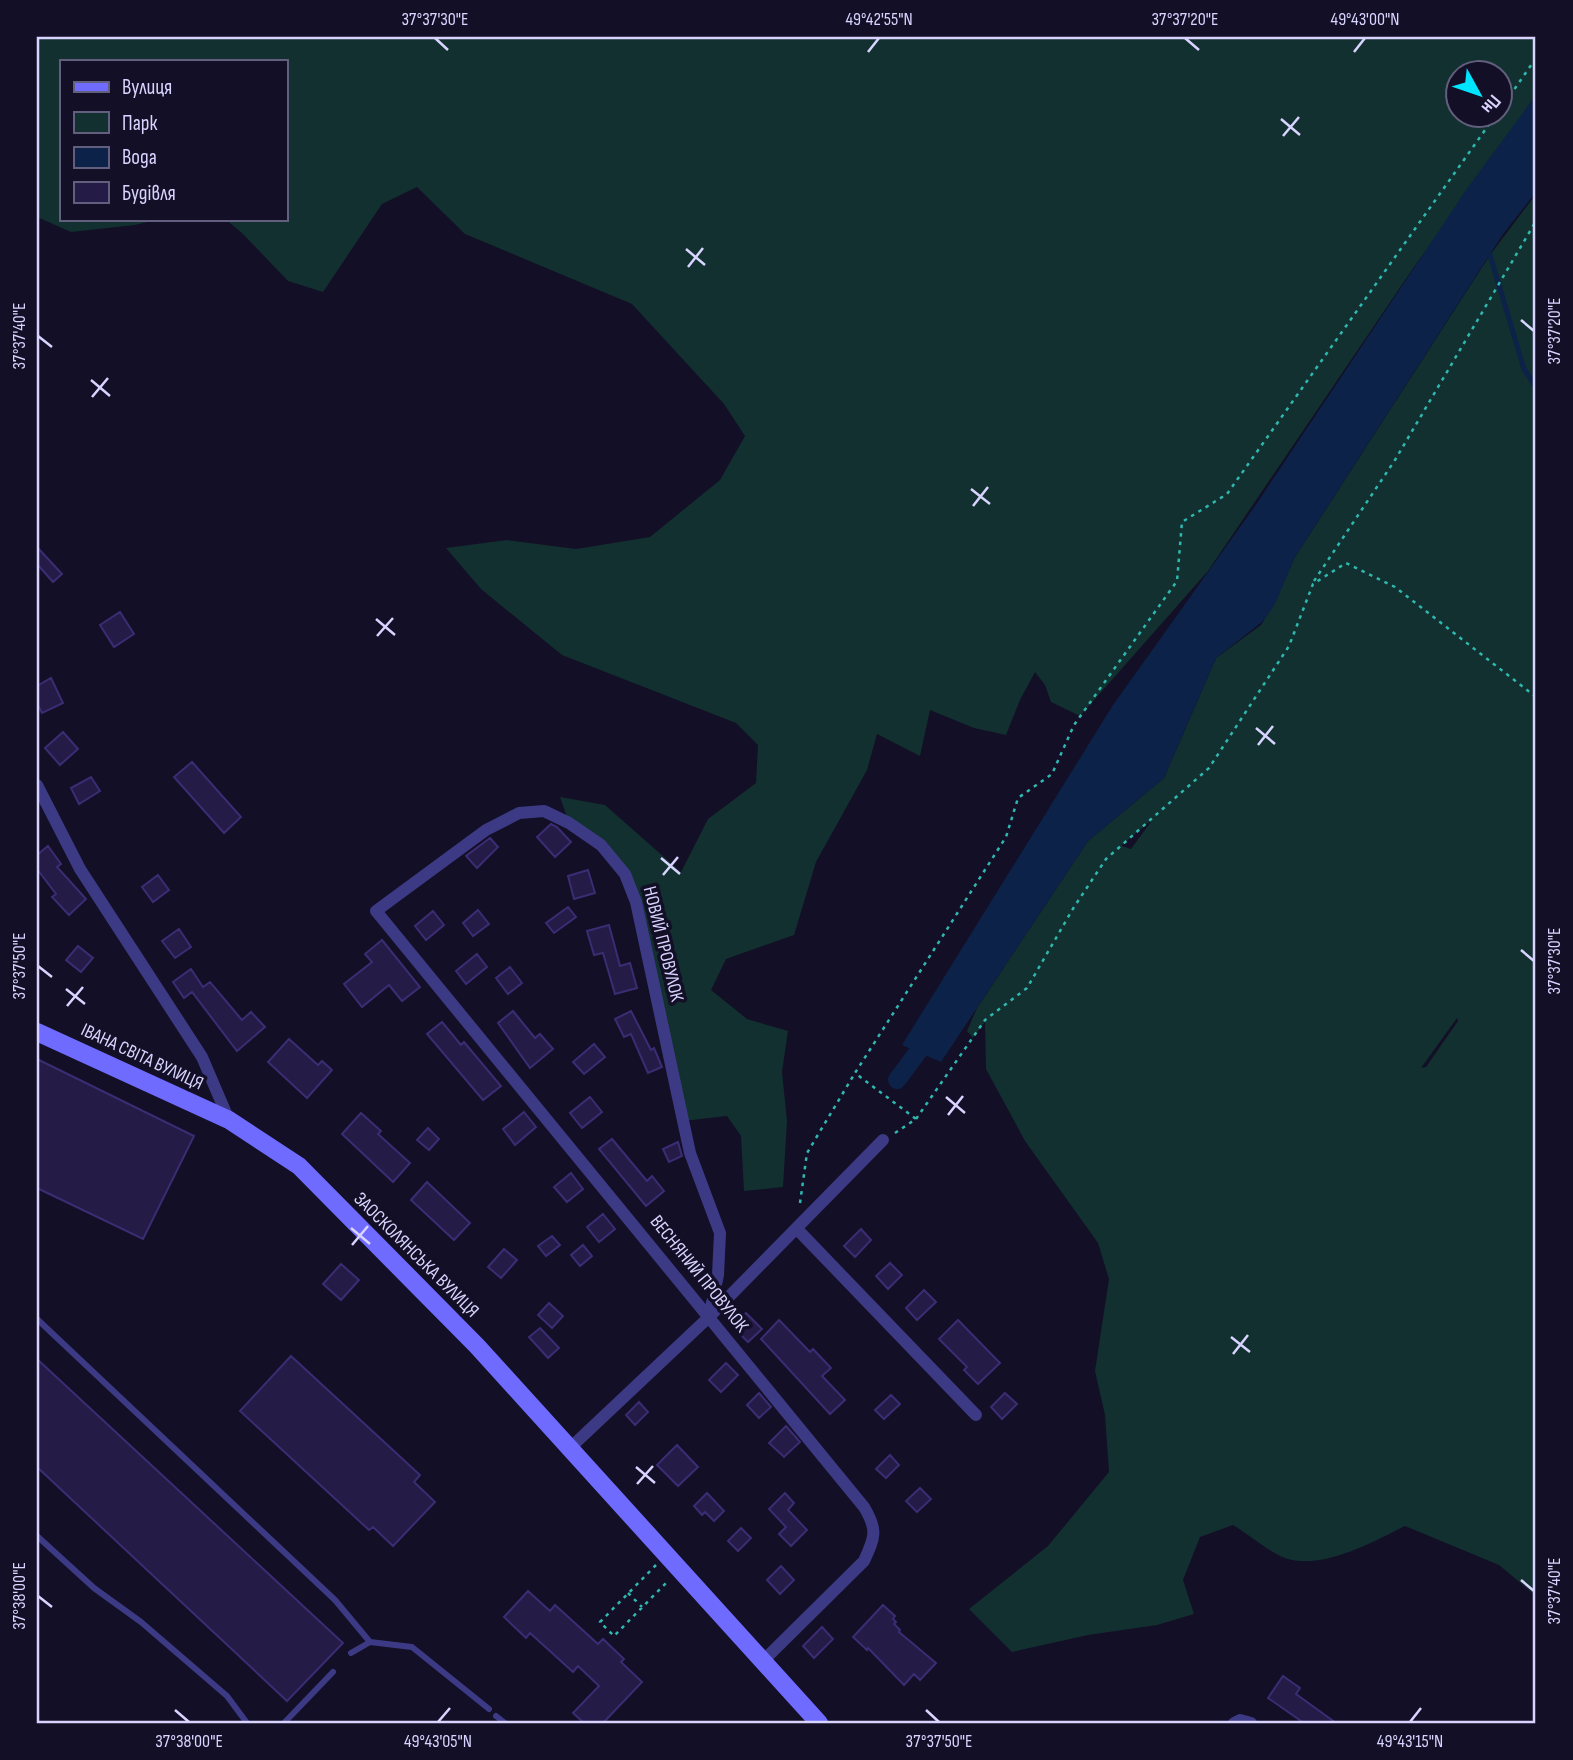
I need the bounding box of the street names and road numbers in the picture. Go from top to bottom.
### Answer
street label: НОВИЙ ПРОВУЛОК [638,884,689,1004]
street label: ІВАНА СВІТА ВУЛИЦЯ [77,1019,207,1095]
street label: ЗАОСКОЛЯНСЬКА ВУЛИЦЯ [349,1188,483,1322]
street label: ВЕСНЯНИЙ ПРОВУЛОК [645,1211,753,1337]

